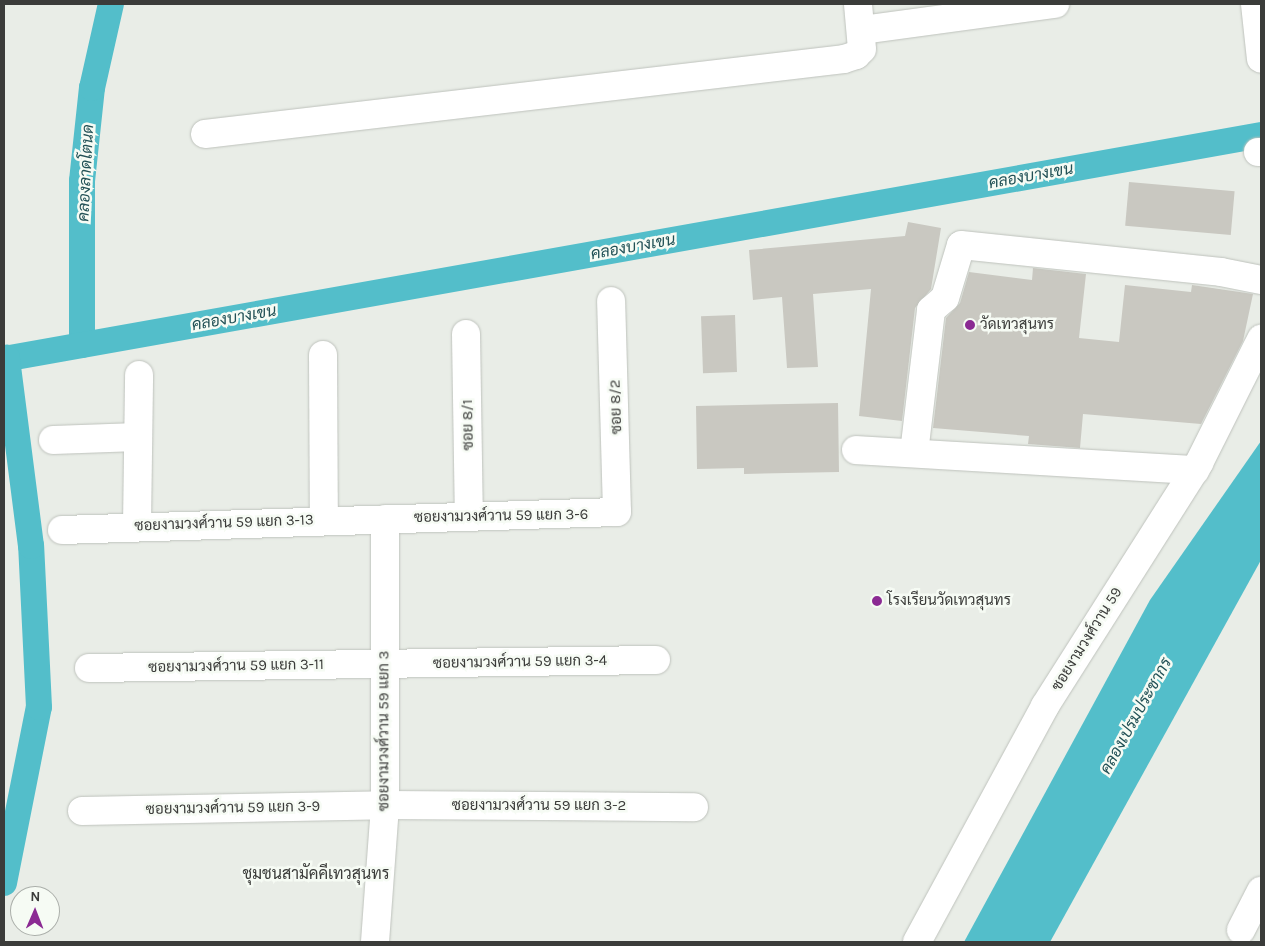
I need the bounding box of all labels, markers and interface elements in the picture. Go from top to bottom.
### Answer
water label: คลองลาดโตนด [74,124,98,222]
water label: คลองบางเขน [987,159,1075,193]
water label: คลองบางเขน [589,230,677,264]
water label: คลองบางเขน [190,301,278,335]
place label: วัดเทวสุนทร [980,316,1054,334]
marker: วัดเทวสุนทร [964,319,976,331]
street label: ซอย 8/2 [606,379,626,435]
street label: ซอย 8/1 [459,399,477,451]
street label: ซอยงามวงศ์วาน 59 แยก 3-6 [414,505,588,527]
street label: ซอยงามวงศ์วาน 59 แยก 3-13 [134,511,314,535]
street label: ซอยงามวงศ์วาน 59 [1048,584,1126,694]
place label: โรงเรียนวัดเทวสุนทร [887,592,1011,610]
marker: โรงเรียนวัดเทวสุนทร [871,595,883,607]
street label: ซอยงามวงศ์วาน 59 แยก 3 [375,651,393,811]
street label: ซอยงามวงศ์วาน 59 แยก 3-4 [433,651,607,673]
street label: ซอยงามวงศ์วาน 59 แยก 3-11 [148,655,324,677]
water label: คลองเปรมประชากร [1096,655,1176,777]
street label: ซอยงามวงศ์วาน 59 แยก 3-9 [146,797,320,819]
street label: ซอยงามวงศ์วาน 59 แยก 3-2 [452,797,626,815]
district label: ชุมชนสามัคคีเทวสุนทร [243,864,389,884]
north arrow [10,886,60,936]
text: N [30,888,40,905]

